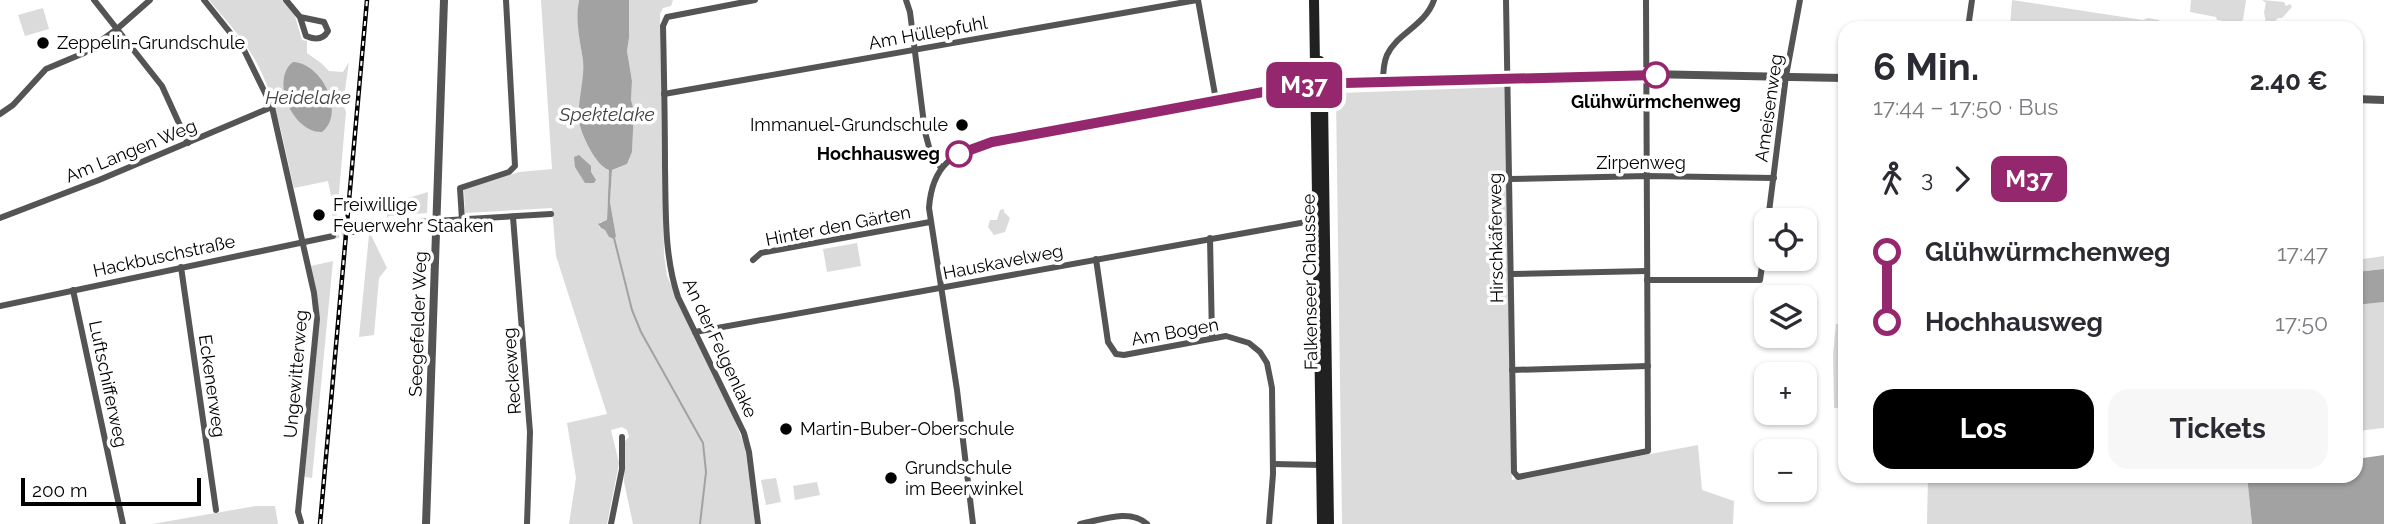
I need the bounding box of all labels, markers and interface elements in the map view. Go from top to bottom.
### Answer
street label: Am Hüllepfuhl [867,12,989,53]
place label: Zeppelin-Grundschule [57,32,246,53]
marker: Zeppelin-Grundschule [35,35,51,51]
text: 6 Min. [1873,44,1979,89]
street label: Ameisenweg [1751,53,1786,163]
line badge: M37 [1264,62,1344,108]
marker: Glühwürmchenweg [1643,62,1669,88]
text: 2.40 € [2250,66,2328,96]
text: M37 [1280,70,1328,99]
water label: Heidelake [265,86,351,108]
place label: Glühwürmchenweg [1571,91,1741,112]
text: 17:44 – 17:50 · Bus [1873,93,2058,120]
water label: Spektelake [558,103,655,125]
place label: Immanuel-Grundschule [750,114,948,135]
street label: Am Langen Weg [62,115,199,186]
marker: Immanuel-Grundschule [954,117,970,133]
marker: Hochhausweg [946,141,972,167]
place label: Hochhausweg [817,143,940,164]
street label: Zirpenweg [1596,152,1686,173]
icon: walk [1873,160,1911,198]
icon: forward [1943,160,1981,198]
text: M37 [2005,164,2053,193]
text: 3 [1921,165,1933,192]
street label: Hirschkäferweg [1484,173,1507,303]
street label: Falkenseer Chaussee [1297,193,1322,370]
place label: Freiwillige Feuerwehr Staaken [333,194,494,236]
street label: Hinter den Gärten [764,201,912,250]
marker: Freiwillige Feuerwehr Staaken [311,207,327,223]
map controls [1754,208,1817,502]
button: locate [1754,208,1817,271]
street label: Hackbuschstraße [91,230,237,281]
text: Glühwürmchenweg [1925,237,2171,267]
text: 17:47 [2277,239,2328,266]
street label: Hauskavelweg [941,240,1065,283]
street label: Seegefelder Weg [404,251,431,397]
street label: An der Felgenlake [679,275,762,421]
button: layers [1754,285,1817,348]
text: Hochhausweg [1925,307,2103,337]
street label: Ungewitterweg [279,309,312,439]
text: 17:50 [2275,309,2328,336]
street label: Am Bogen [1130,314,1220,350]
street label: Luftschifferweg [85,319,132,449]
street label: Reckeweg [498,327,525,415]
street label: Eckenerweg [195,333,230,439]
button: + [1754,362,1817,425]
button: Los [1873,389,2094,469]
button: Tickets [2108,389,2328,469]
place label: Martin-Buber-Oberschule [800,418,1015,439]
marker: Martin-Buber-Oberschule [778,421,794,437]
button: − [1754,439,1817,502]
place label: Grundschule im Beerwinkel [905,457,1023,499]
marker: Grundschule im Beerwinkel [883,470,899,486]
scale bar [21,475,201,507]
text: 200 m [32,479,87,501]

